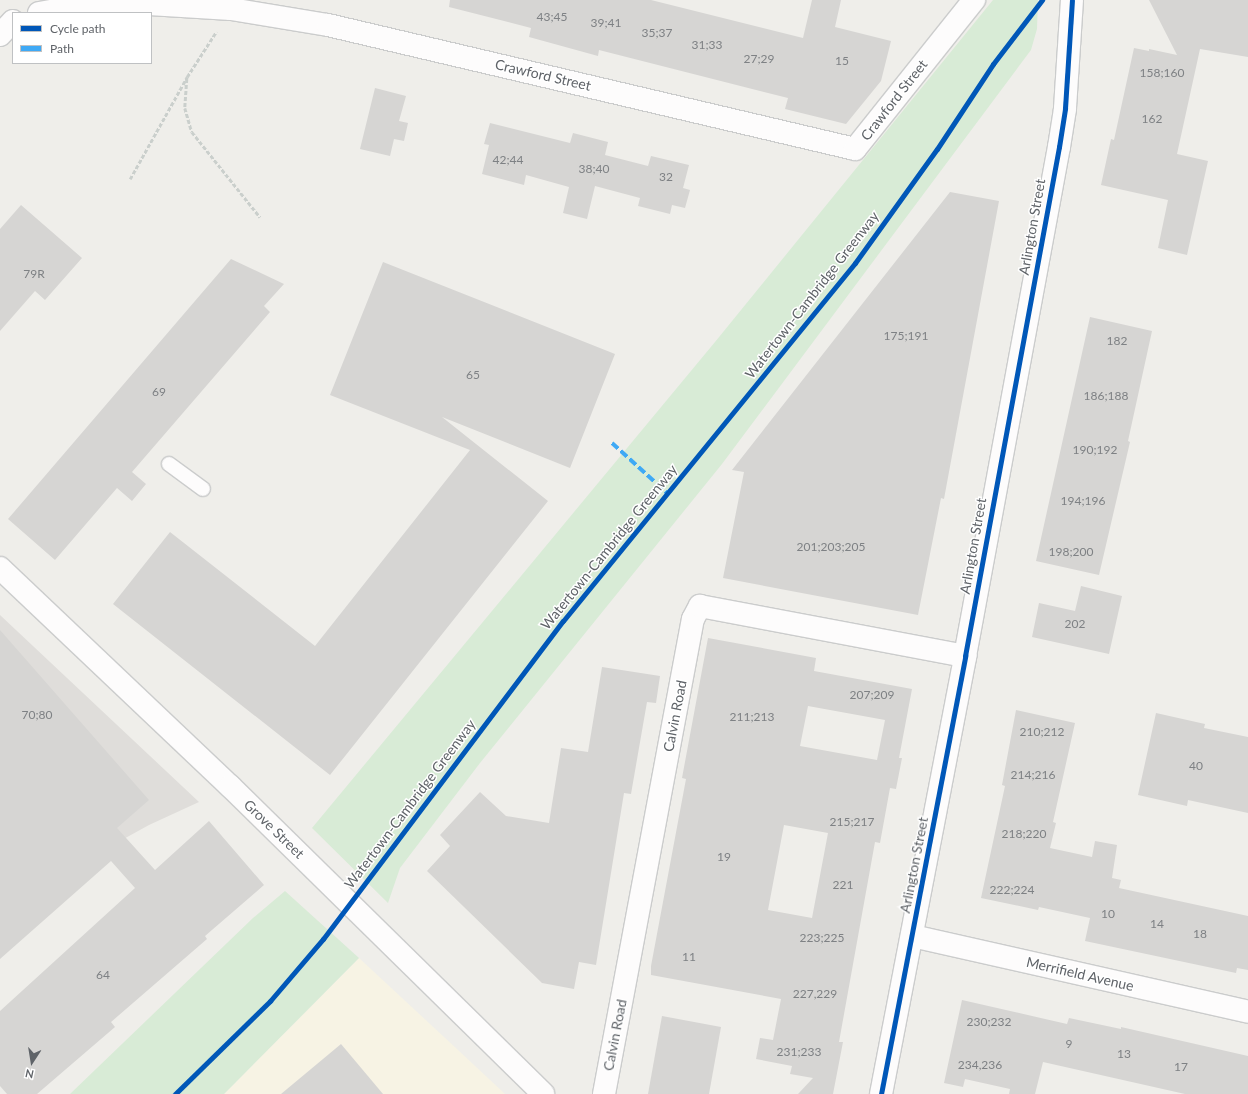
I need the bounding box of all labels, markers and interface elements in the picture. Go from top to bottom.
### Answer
house number: 43;45 [537,10,567,24]
legend [12,12,152,64]
house number: 39;41 [591,16,621,30]
text: Cycle path [50,21,105,36]
house number: 35;37 [642,26,672,40]
house number: 31;33 [692,38,722,52]
text: Path [50,41,74,56]
house number: 27;29 [744,52,774,66]
house number: 15 [835,54,849,68]
street label: Crawford Street [493,56,593,94]
street label: Crawford Street [857,56,931,144]
house number: 158;160 [1140,66,1184,80]
house number: 162 [1142,112,1162,126]
house number: 42;44 [493,153,523,167]
house number: 38;40 [579,162,609,176]
house number: 32 [659,170,673,184]
street label: Arlington Street [1015,178,1049,276]
street label: Watertown-Cambridge Greenway [742,208,882,382]
house number: 79R [23,267,45,281]
house number: 175;191 [884,329,928,343]
house number: 182 [1107,334,1127,348]
house number: 65 [466,368,480,382]
house number: 69 [152,385,166,399]
house number: 186;188 [1084,389,1128,403]
house number: 190;192 [1073,443,1117,457]
street label: Watertown-Cambridge Greenway [537,461,681,633]
house number: 194;196 [1061,494,1105,508]
street label: Arlington Street [956,497,990,595]
house number: 201;203;205 [797,540,865,554]
house number: 198;200 [1049,545,1093,559]
house number: 202 [1065,617,1085,631]
street label: Calvin Road [660,679,690,753]
house number: 207;209 [850,688,894,702]
house number: 70;80 [22,708,52,722]
house number: 211;213 [730,710,774,724]
street label: Watertown-Cambridge Greenway [341,716,479,892]
house number: 210;212 [1020,725,1064,739]
house number: 40 [1189,759,1203,773]
house number: 214;216 [1011,768,1055,782]
street label: Grove Street [240,796,308,862]
house number: 215;217 [830,815,874,829]
street label: Arlington Street [896,816,932,914]
house number: 218;220 [1002,827,1046,841]
house number: 19 [717,850,731,864]
house number: 221 [833,878,853,892]
house number: 222;224 [990,883,1034,897]
house number: 10 [1101,907,1115,921]
house number: 14 [1150,917,1164,931]
house number: 18 [1193,927,1207,941]
house number: 223;225 [800,931,844,945]
house number: 11 [682,950,696,964]
street label: Merrifield Avenue [1024,953,1136,995]
house number: 64 [96,968,110,982]
house number: 227,229 [793,987,837,1001]
street label: Calvin Road [600,998,630,1072]
house number: 230;232 [967,1015,1011,1029]
house number: 9 [1066,1037,1072,1051]
north arrow [12,1042,52,1082]
house number: 231;233 [777,1045,821,1059]
house number: 13 [1117,1047,1131,1061]
house number: 234,236 [958,1058,1002,1072]
house number: 17 [1174,1060,1188,1074]
text: N [24,1067,35,1081]

